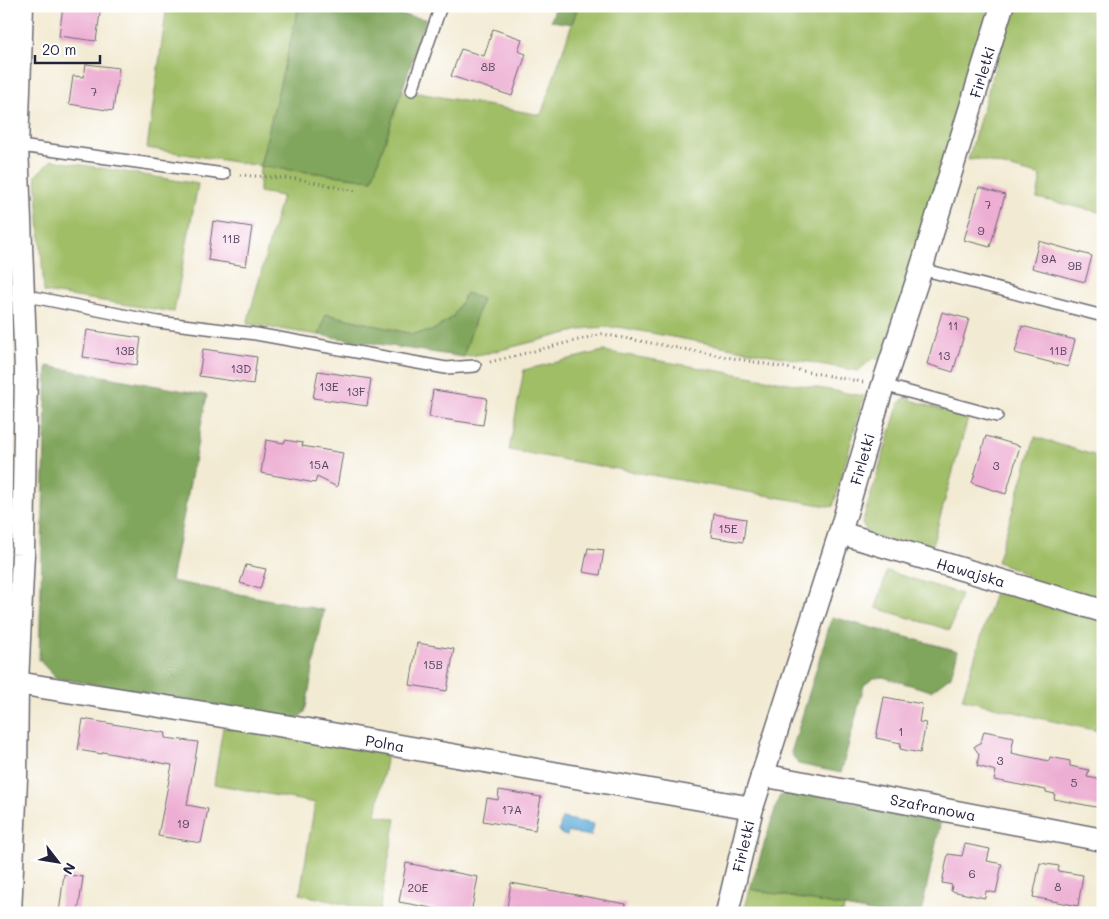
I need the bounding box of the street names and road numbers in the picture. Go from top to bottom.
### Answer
street label: Firletki [965,44,999,100]
street label: Firletki [845,431,879,487]
street label: Hawajska [934,553,1008,591]
street label: Polna [364,730,406,756]
street label: Szafranowa [888,789,978,825]
street label: Firletki [727,818,759,874]

